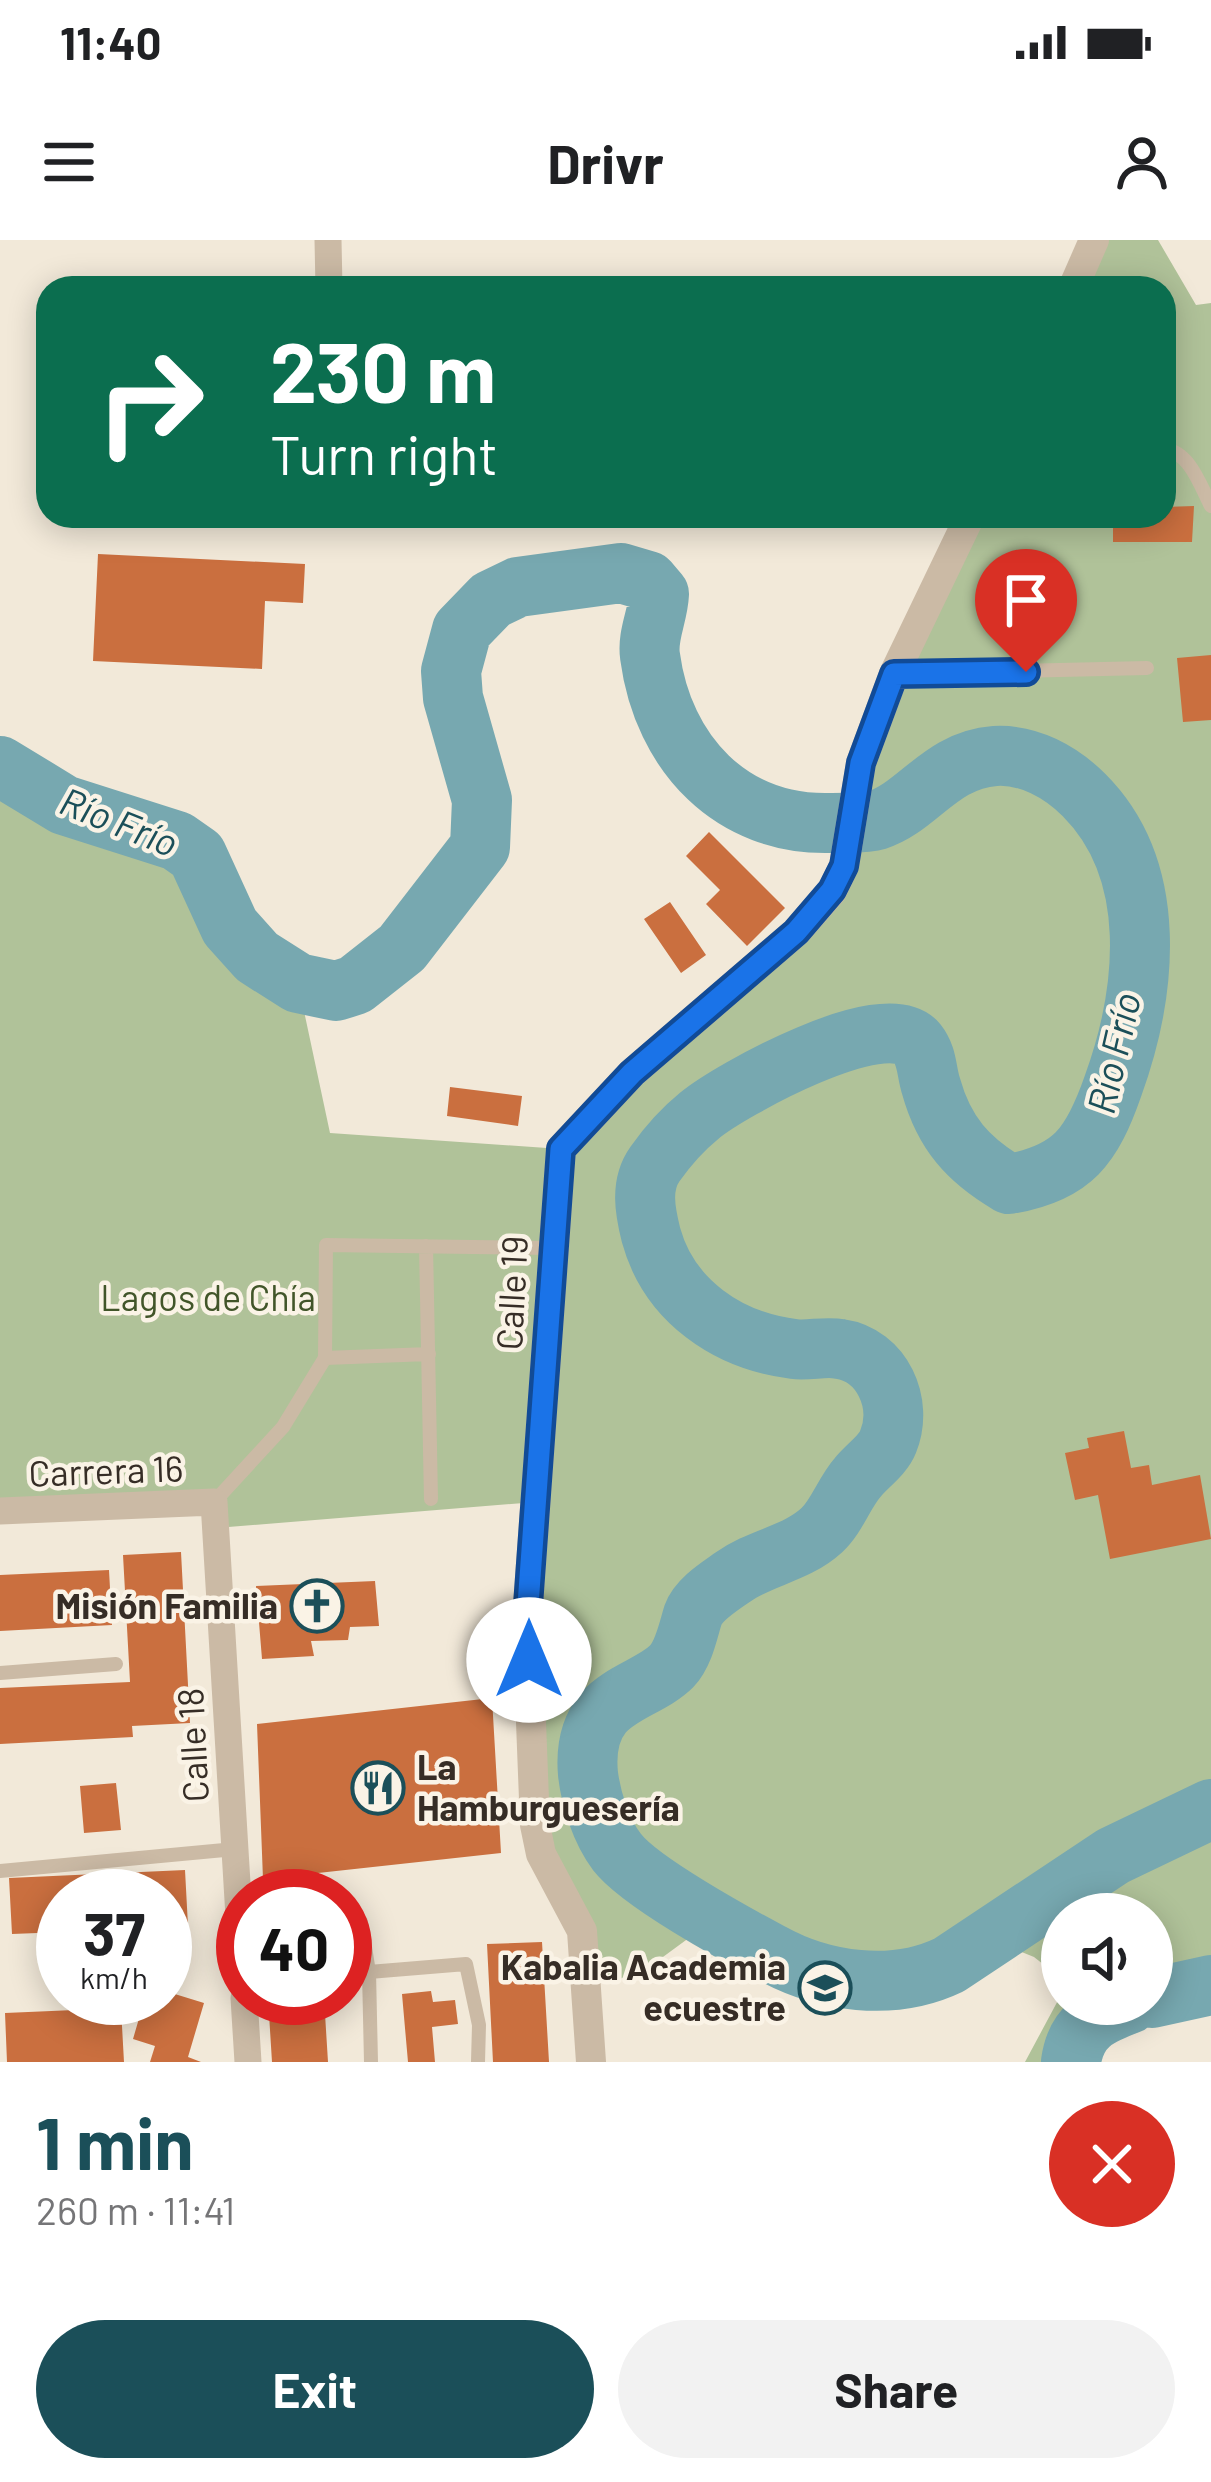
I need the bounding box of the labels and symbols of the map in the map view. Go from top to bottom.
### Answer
pin [975,549,1077,672]
water label: Río Frío [54,776,185,865]
water label: Río Frío [1076,988,1149,1118]
street label: Calle 19 [486,1235,535,1351]
park label: Lagos de Chía [100,1275,316,1318]
street label: Carrera 16 [28,1445,184,1494]
church icon: Misión Familia [289,1578,345,1634]
place label: Misión Familia [56,1583,278,1626]
position arrow [466,1597,592,1723]
street label: Calle 18 [167,1687,216,1803]
place label: La Hamburguesería [417,1744,680,1828]
restaurant icon: La Hamburguesería [350,1760,406,1816]
speed limit sign: 40 [216,1869,372,2025]
place label: Kabalia Academia ecuestre [501,1944,786,2028]
school or university icon: Kabalia Academia ecuestre [797,1960,853,2016]

